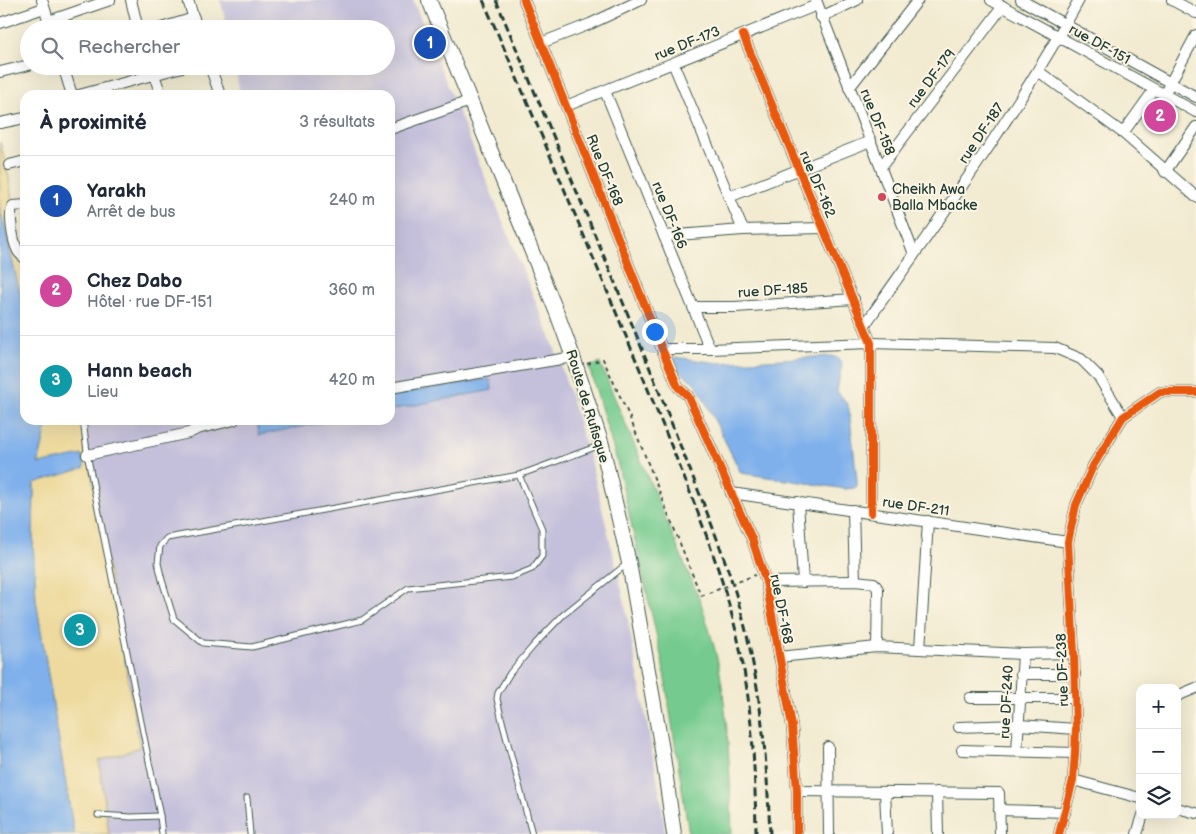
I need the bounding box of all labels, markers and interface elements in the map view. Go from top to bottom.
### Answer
search box [20,20,395,75]
street label: rue DF-151 [1066,21,1133,68]
street label: rue DF-173 [652,23,723,64]
pin: 1 [414,24,446,62]
icon: search [38,34,66,62]
text: Rechercher [78,36,180,59]
street label: rue DF-179 [904,46,959,111]
street label: rue DF-158 [857,86,899,158]
pin: 2 [1144,97,1176,135]
street label: rue DF-187 [955,100,1008,167]
text: À proximité [40,110,147,135]
text: 3 résultats [299,113,375,132]
street label: Rue DF-168 [582,132,627,208]
street label: rue DF-162 [796,148,839,221]
street label: rue DF-166 [648,179,691,252]
text: Yarakh [87,180,146,203]
place label: Cheikh Awa Balla Mbacke [892,181,978,214]
text: 1 [53,191,59,210]
text: 240 m [329,191,375,210]
marker: Cheikh Awa Balla Mbacke [876,191,888,203]
text: Arrêt de bus [87,203,176,222]
text: Chez Dabo [87,270,182,293]
street label: rue DF-185 [737,280,809,301]
text: 2 [51,281,61,300]
text: 360 m [328,281,375,300]
text: Hôtel · rue DF-151 [87,293,213,312]
your location [642,319,668,345]
street label: Route de Rufisque [562,348,613,465]
text: Hann beach [87,360,192,383]
text: 3 [51,371,61,390]
text: 420 m [329,371,375,390]
text: Lieu [87,383,118,402]
street label: rue DF-211 [881,493,951,520]
street label: rue DF-168 [766,573,797,645]
pin: 3 [64,611,96,649]
street label: rue DF-238 [1053,633,1072,707]
street label: rue DF-240 [996,665,1017,739]
map controls [1136,684,1181,819]
button: + [1136,684,1181,729]
button: − [1136,729,1181,774]
button: layers [1136,774,1181,819]

